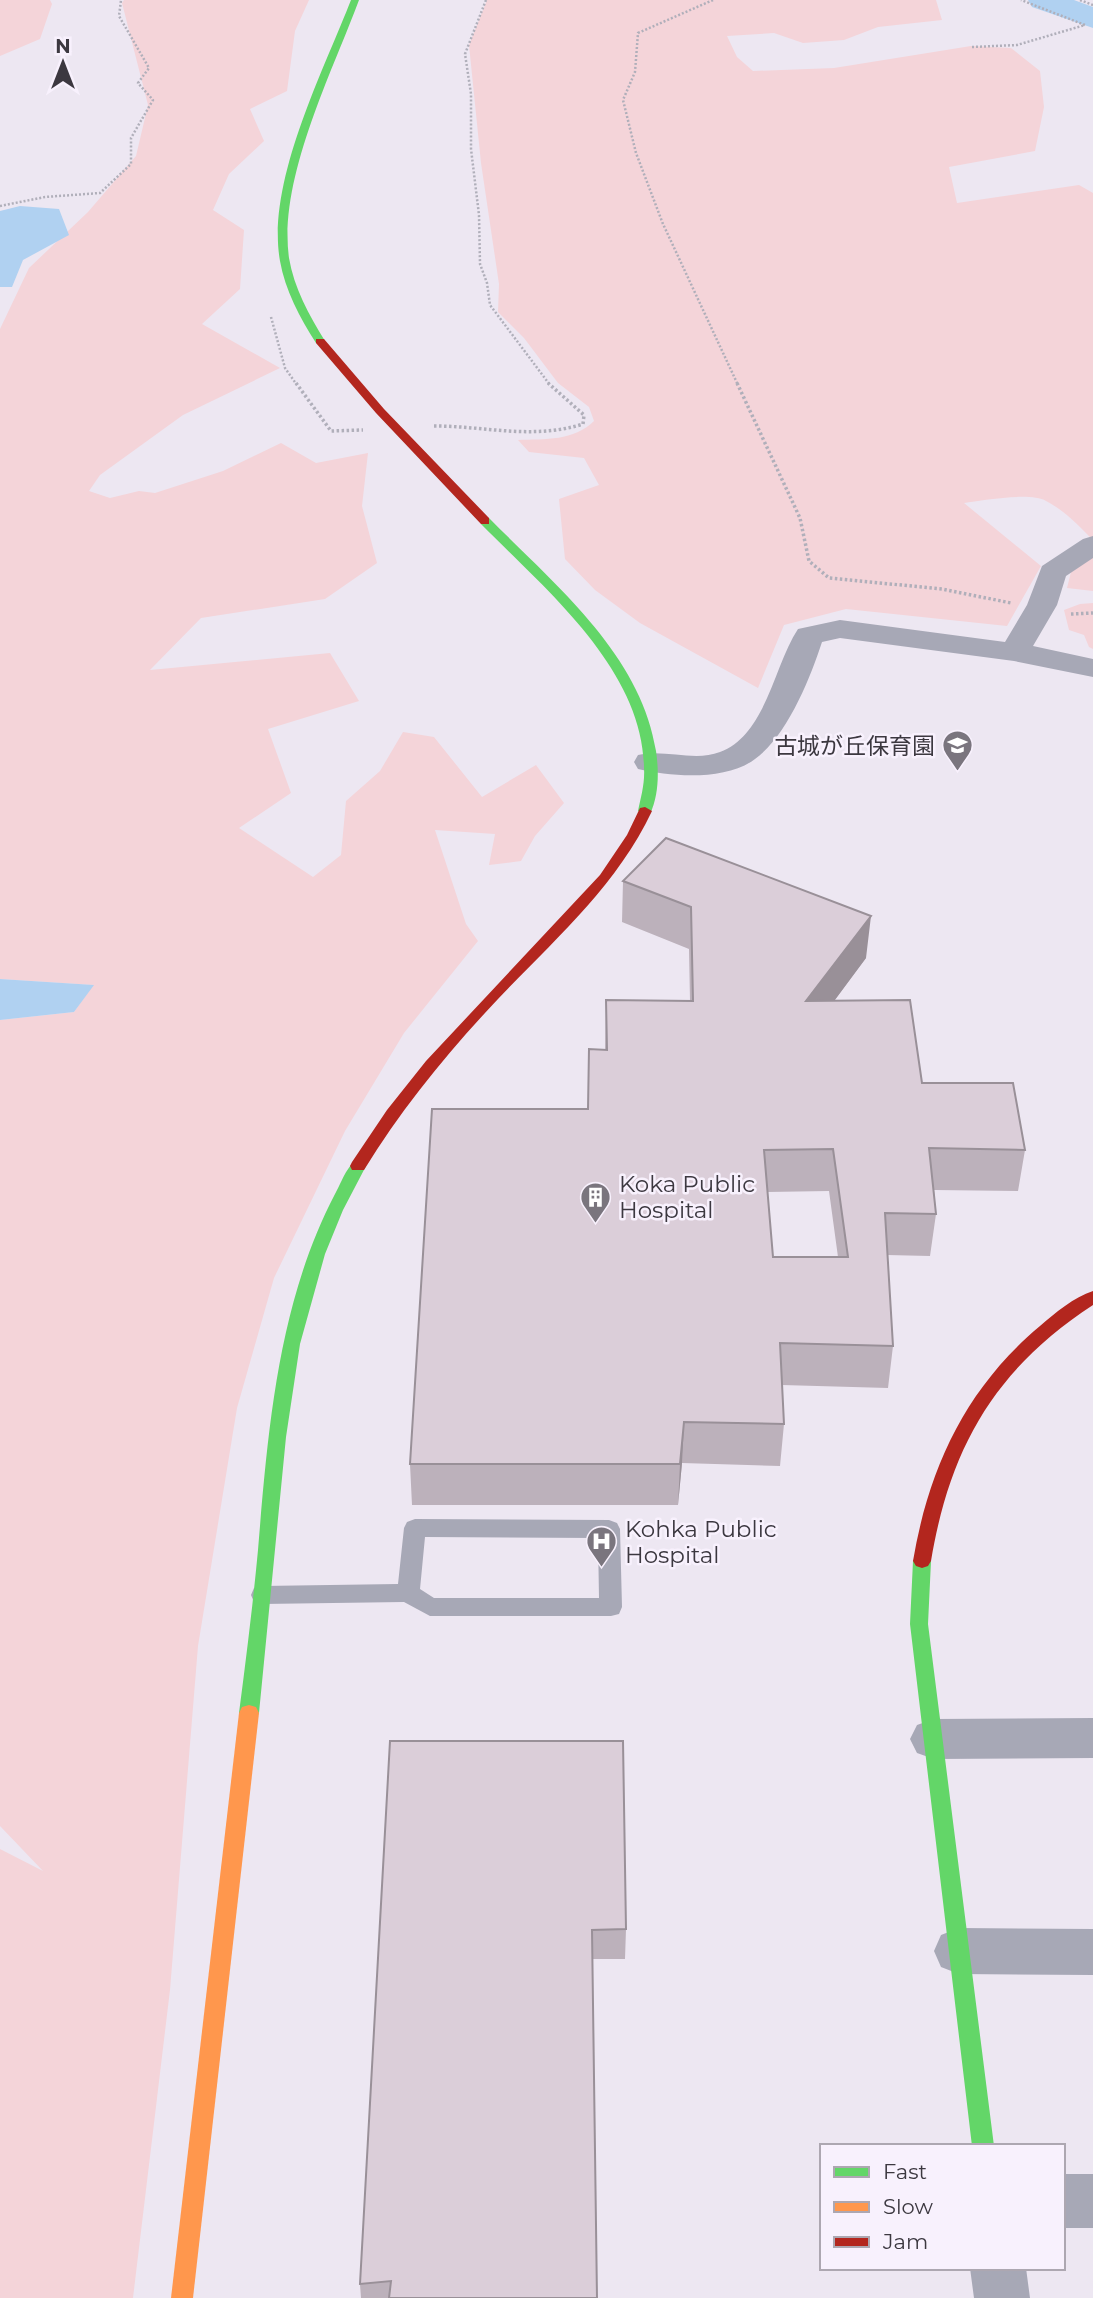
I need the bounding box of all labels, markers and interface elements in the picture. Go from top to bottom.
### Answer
north arrow [28,28,98,98]
text: N [55,35,71,58]
school or university icon: 古城が丘保育園 [941,729,975,773]
place label: 古城が丘保育園 [774,732,935,760]
place label: Koka Public Hospital [619,1170,755,1224]
building icon: Koka Public Hospital [579,1180,613,1224]
place label: Kohka Public Hospital [625,1515,777,1569]
hospital icon: Kohka Public Hospital [585,1525,619,1569]
legend [820,2144,1065,2270]
text: Fast [883,2159,927,2184]
text: Slow [883,2194,933,2219]
text: Jam [882,2229,928,2254]

